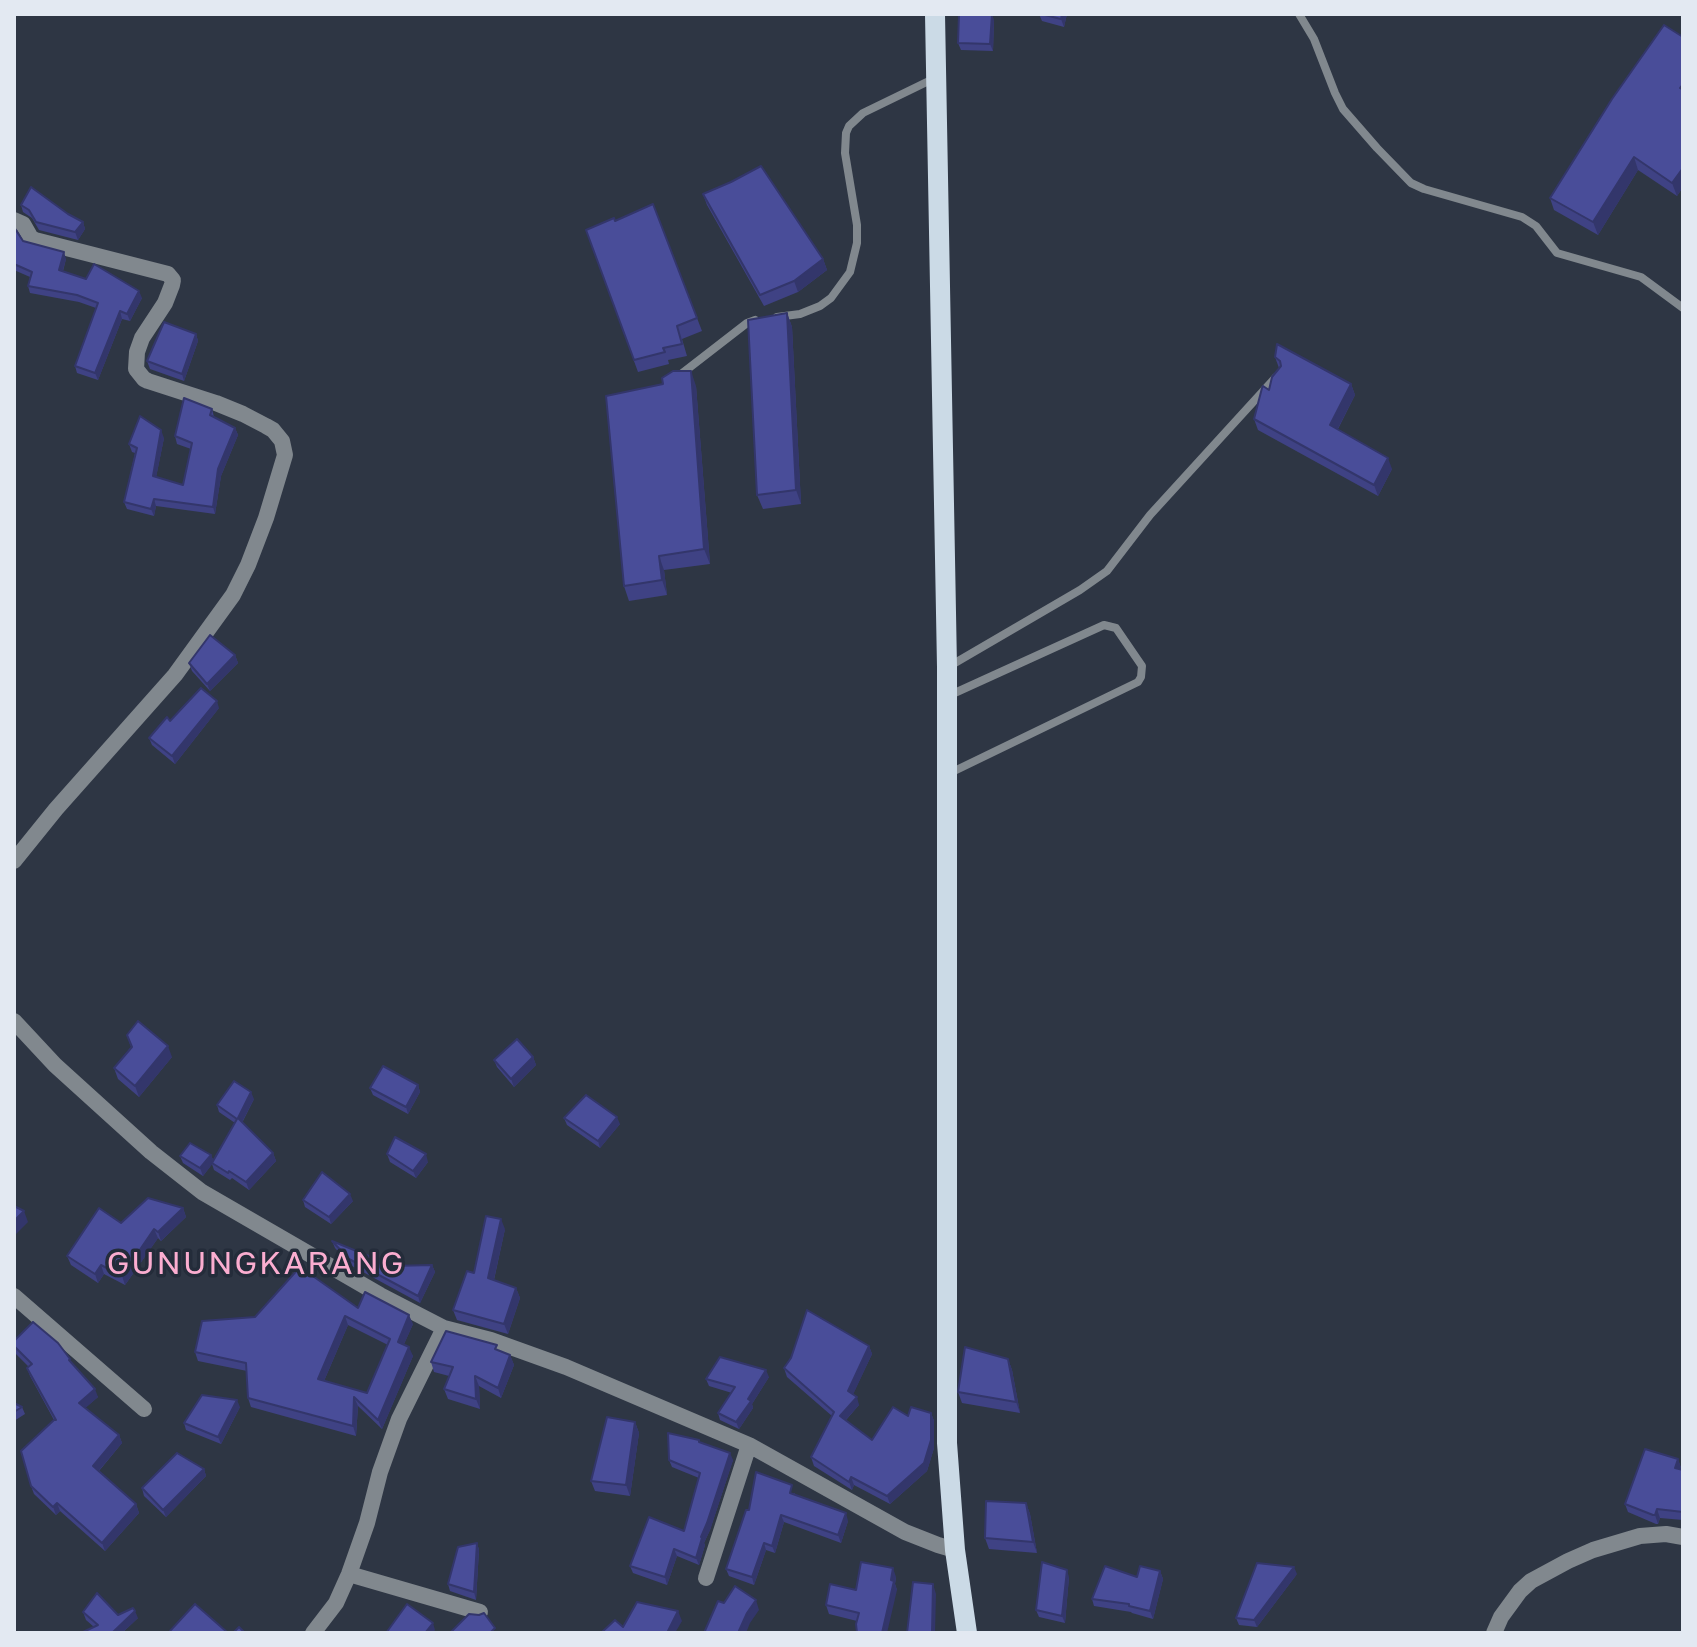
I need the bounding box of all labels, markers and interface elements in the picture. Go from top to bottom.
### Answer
district label: GUNUNGKARANG [107,1245,405,1283]

